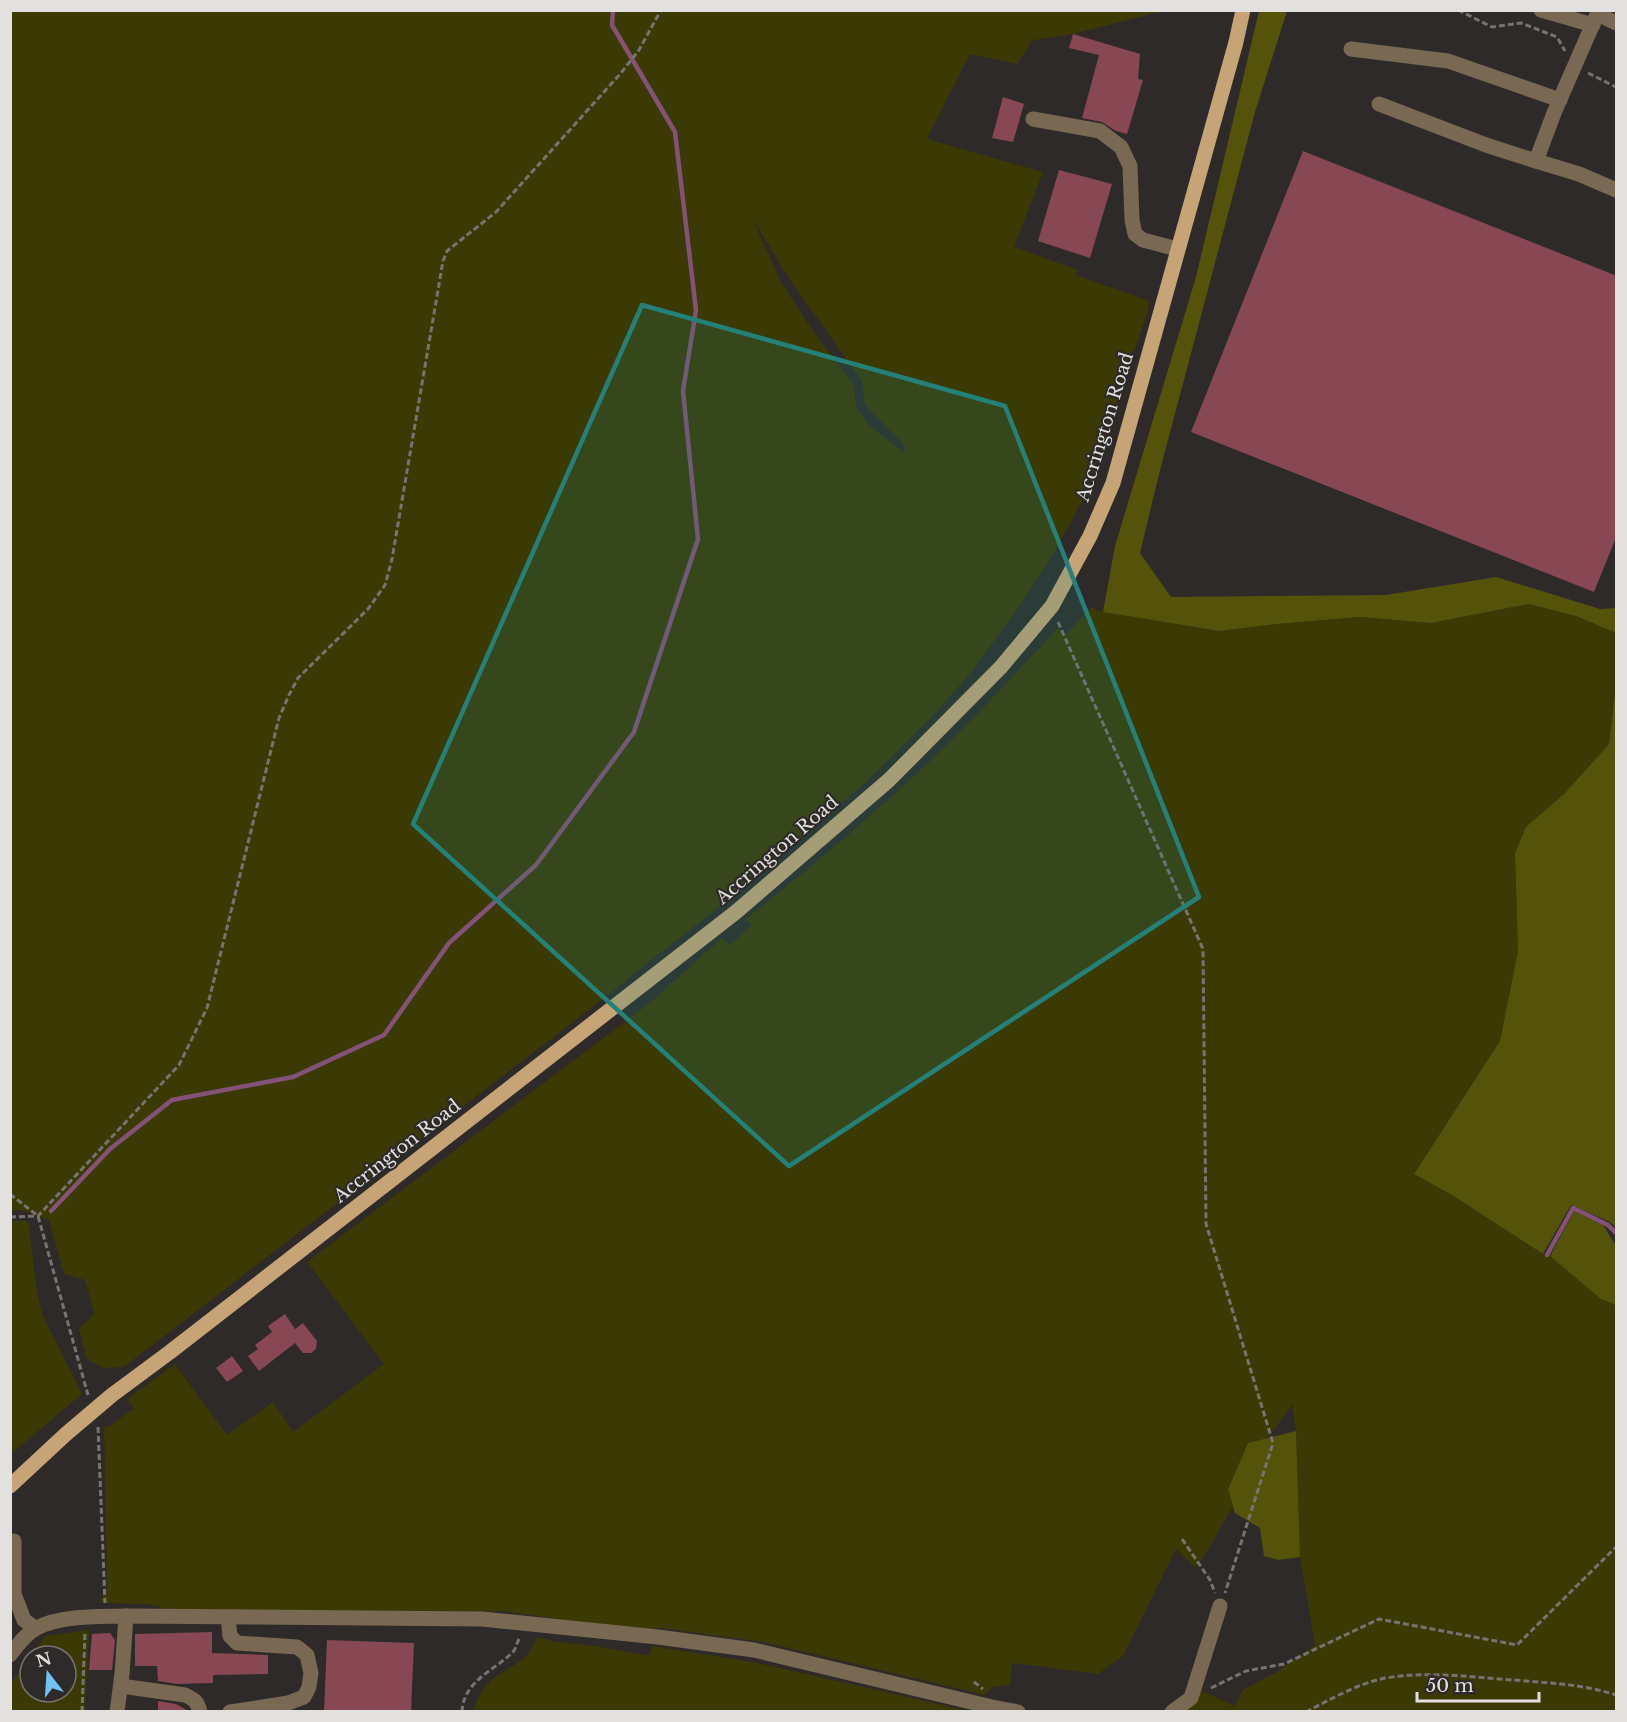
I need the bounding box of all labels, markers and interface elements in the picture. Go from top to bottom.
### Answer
street label: Accrington Road [1072,350,1138,505]
street label: Accrington Road [711,791,843,910]
street label: Accrington Road [328,1095,465,1208]
north arrow [18,1644,78,1704]
text: N [33,1648,54,1671]
scale bar [1417,1665,1538,1703]
text: 50 m [1426,1675,1474,1697]

